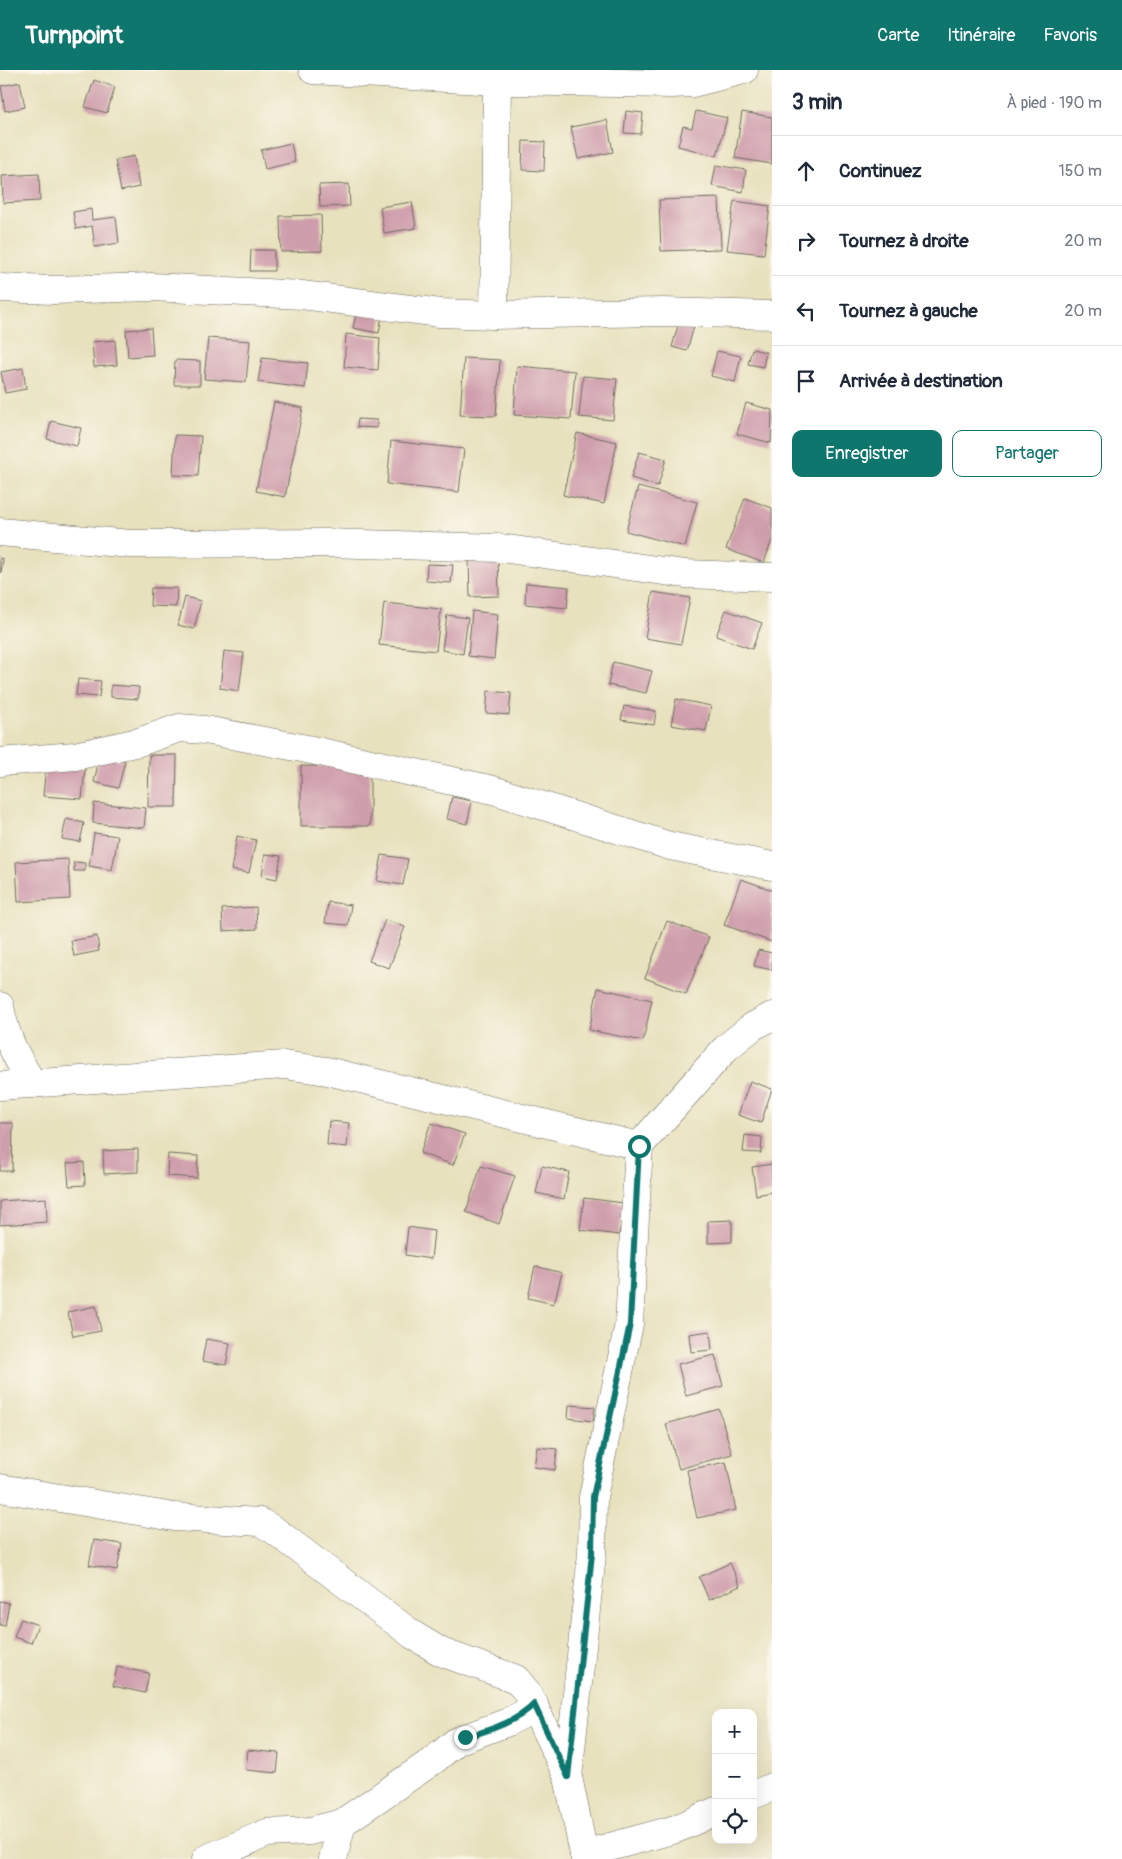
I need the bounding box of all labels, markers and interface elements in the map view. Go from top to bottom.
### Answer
text: Turnpoint [25,21,123,50]
text: Carte [877,24,919,47]
text: Itinéraire [947,24,1015,47]
text: Favoris [1043,24,1097,47]
text: 3 min [792,89,842,116]
text: À pied · 190 m [1006,93,1102,113]
icon: ahead [792,157,820,185]
text: Continuez [839,159,922,183]
text: 150 m [1058,161,1102,181]
icon: right [792,227,820,255]
text: Tournez à droite [839,229,969,253]
text: 20 m [1064,231,1102,251]
icon: left [792,297,820,325]
text: Tournez à gauche [839,299,978,323]
text: 20 m [1064,301,1102,321]
icon: arrive [792,367,820,395]
text: Arrivée à destination [839,369,1003,393]
button: Enregistrer [792,430,942,477]
button: Partager [952,430,1102,477]
route start [628,1135,651,1158]
map controls [712,1709,757,1844]
button: + [712,1709,757,1754]
route end [454,1726,477,1749]
button: − [712,1754,757,1799]
button: locate [712,1799,757,1844]

